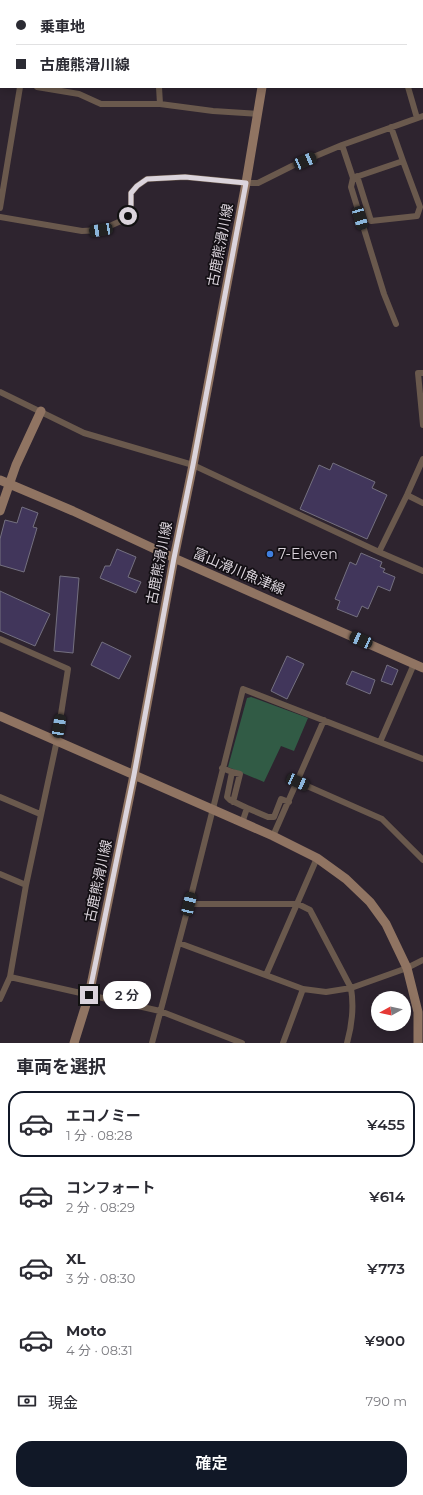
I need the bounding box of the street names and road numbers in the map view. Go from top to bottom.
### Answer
street label: 古鹿熊滑川線 [203,202,237,288]
street label: 古鹿熊滑川線 [142,520,176,606]
street label: 富山滑川魚津線 [190,544,288,598]
street label: 古鹿熊滑川線 [80,838,116,924]

